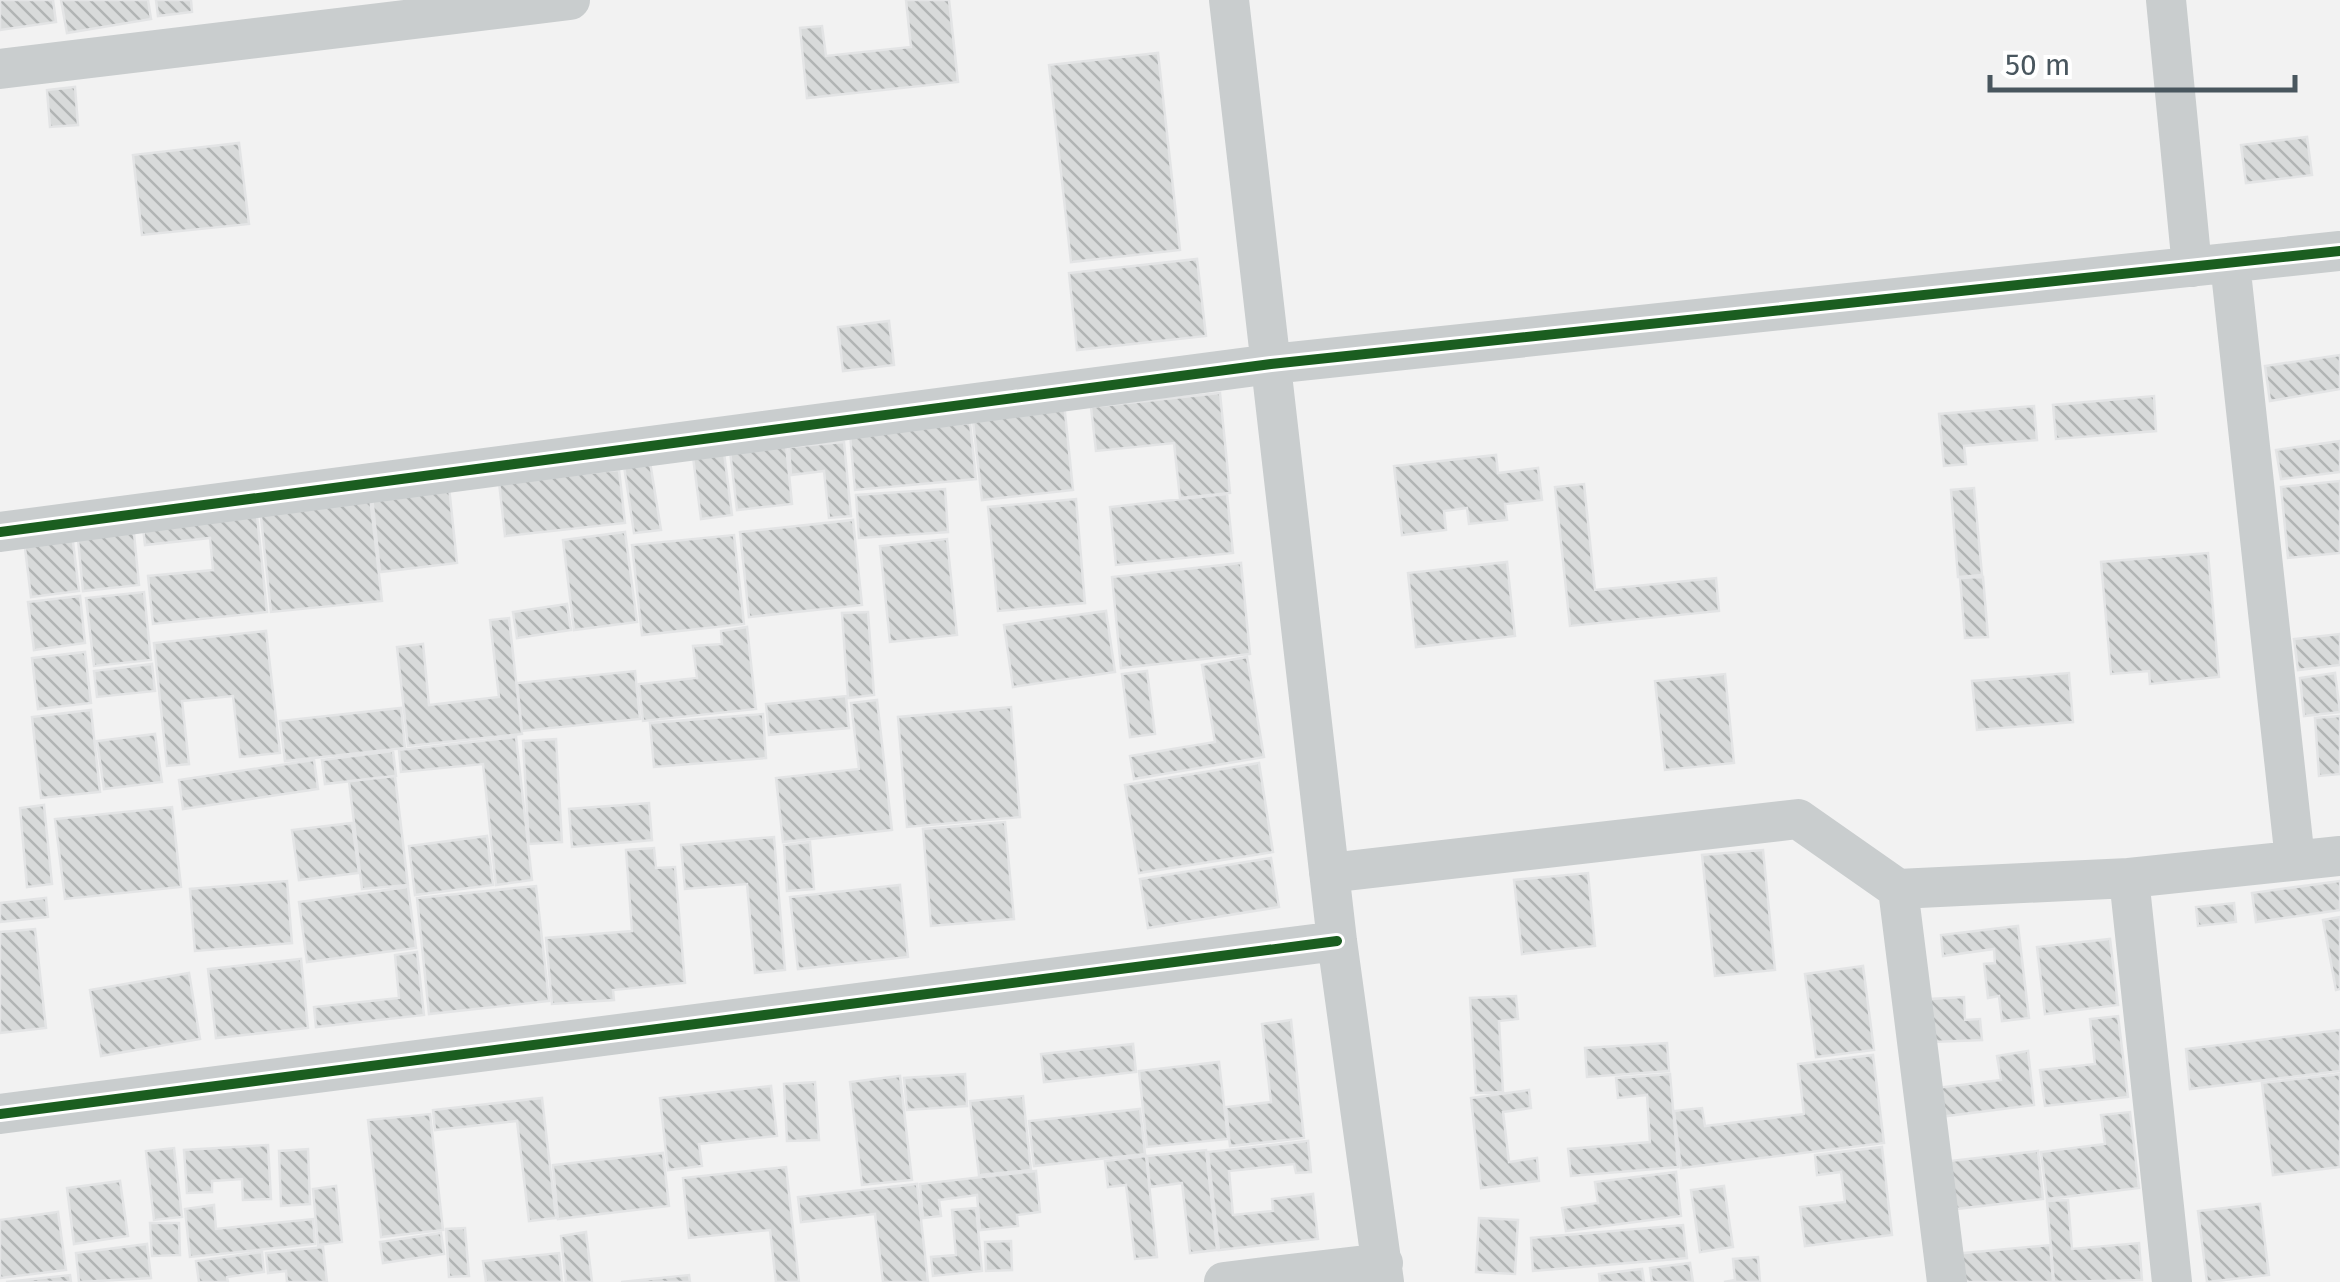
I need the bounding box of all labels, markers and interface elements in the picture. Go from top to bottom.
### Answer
scale bar [1990,30,2295,92]
text: 50 m [2005,47,2070,83]

